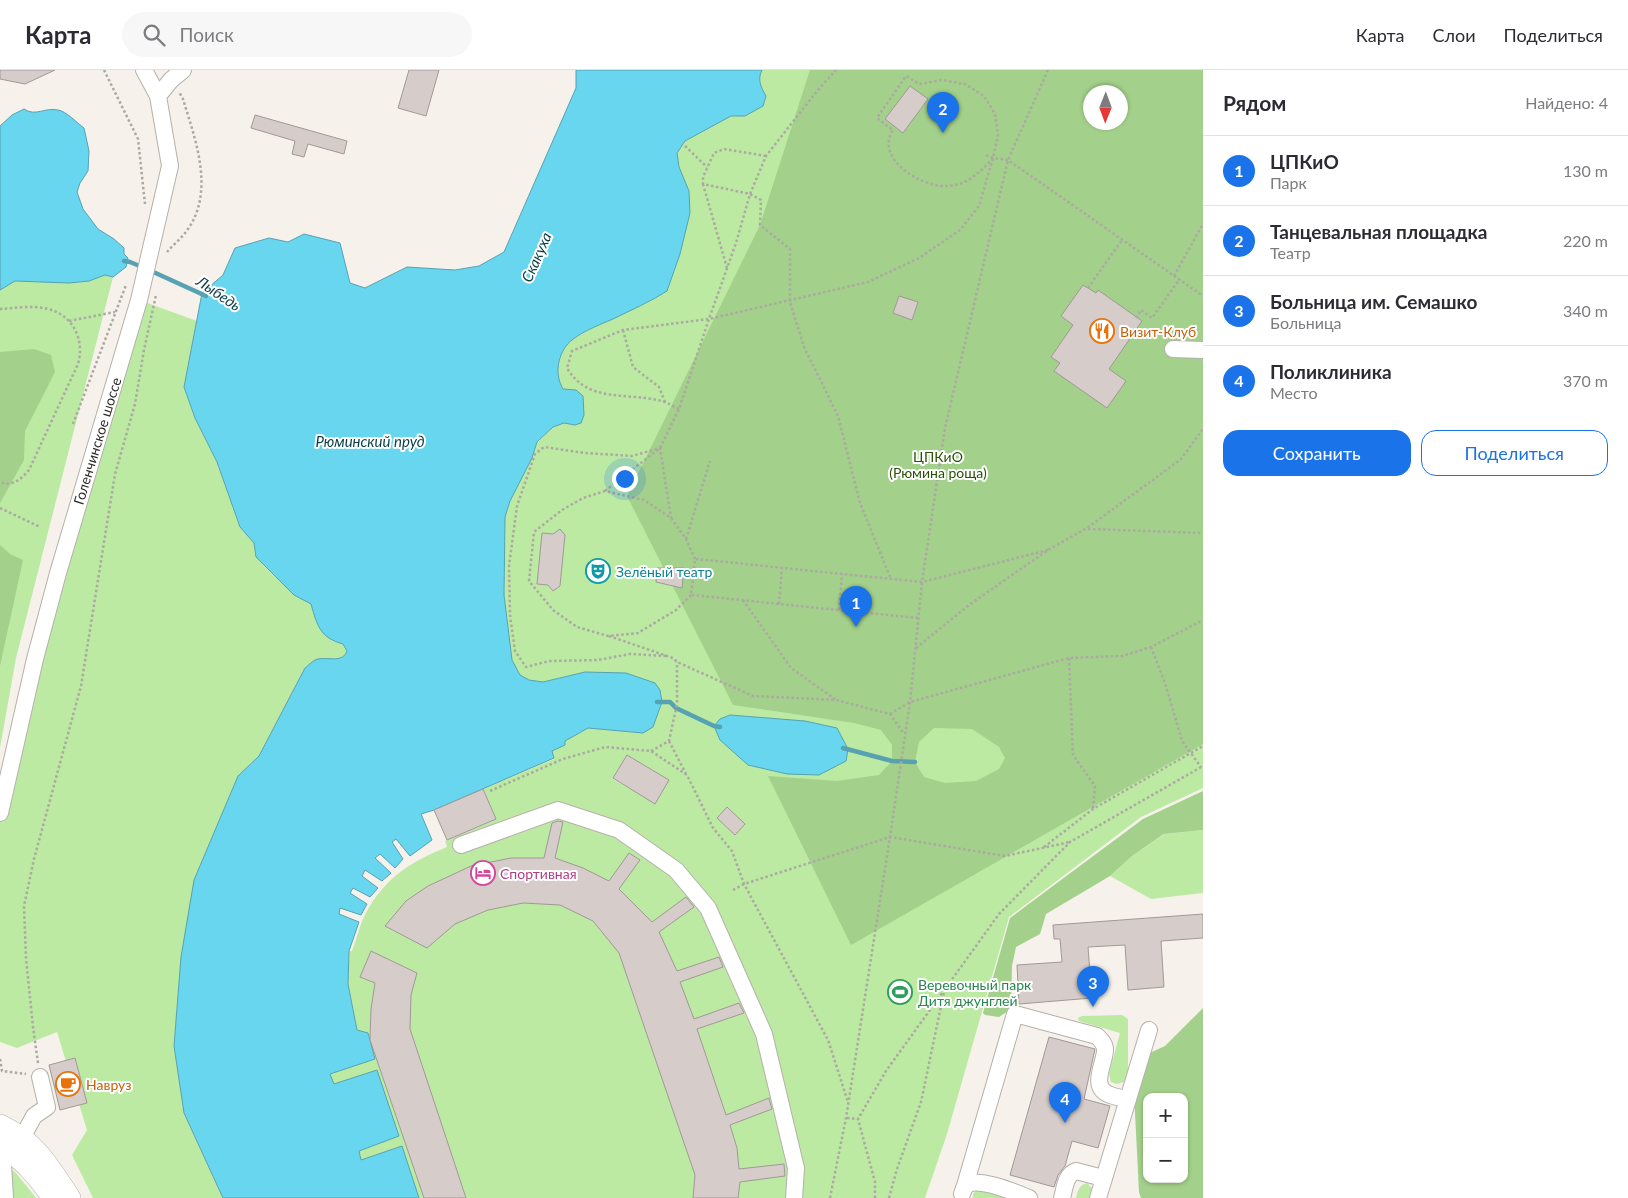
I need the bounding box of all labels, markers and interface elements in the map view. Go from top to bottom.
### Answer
search box [122,12,472,57]
text: Карта [25,20,92,49]
icon: search [140,21,168,49]
text: Поиск [180,23,234,46]
text: Карта [1356,24,1404,46]
text: Слои [1432,24,1476,46]
text: Поделиться [1504,24,1603,46]
north arrow [1083,85,1128,130]
text: Рядом [1223,90,1286,115]
pin: 2 [927,92,959,133]
text: Найдено: 4 [1525,93,1608,112]
text: ЦПКиО [1270,150,1339,173]
text: 1 [1234,161,1244,180]
text: 130 m [1563,161,1608,180]
text: Парк [1270,173,1307,192]
text: Танцевальная площадка [1270,220,1488,243]
water label: Скакуха [517,229,555,285]
text: 2 [1234,231,1244,250]
text: 220 m [1563,231,1608,250]
text: Театр [1270,243,1311,262]
water label: Лыбедь [193,271,245,314]
text: Больница им. Семашко [1270,290,1477,313]
text: 3 [1234,301,1244,320]
text: 340 m [1563,301,1608,320]
text: Больница [1270,313,1342,332]
restaurant icon: Визит-Клуб [1089,318,1115,344]
place label: Визит-Клуб [1120,323,1196,340]
text: Поликлиника [1270,360,1392,383]
text: 4 [1234,371,1244,390]
text: 370 m [1563,371,1608,390]
street label: Голенчинское шоссе [70,375,124,507]
text: Место [1270,383,1318,402]
button: Сохранить [1223,430,1411,476]
button: Поделиться [1421,430,1608,476]
water label: Рюминский пруд [315,432,425,450]
park label: ЦПКиО (Рюмина роща) [889,448,987,481]
your location [612,466,638,492]
theatre icon: Зелёный театр [585,558,611,584]
place label: Зелёный театр [616,563,713,580]
pin: 1 [840,586,872,627]
hotel icon: Спортивная [470,860,496,886]
place label: Спортивная [500,865,577,882]
pin: 3 [1077,966,1109,1007]
place label: Веревочный парк Дитя джунглей [918,976,1032,1009]
sports icon: Веревочный парк Дитя джунглей [887,979,913,1005]
cafe icon: Навруз [55,1071,81,1097]
place label: Навруз [86,1076,132,1093]
pin: 4 [1049,1082,1081,1123]
map controls [1143,1093,1188,1183]
button: + [1143,1093,1188,1138]
button: − [1143,1138,1188,1183]

